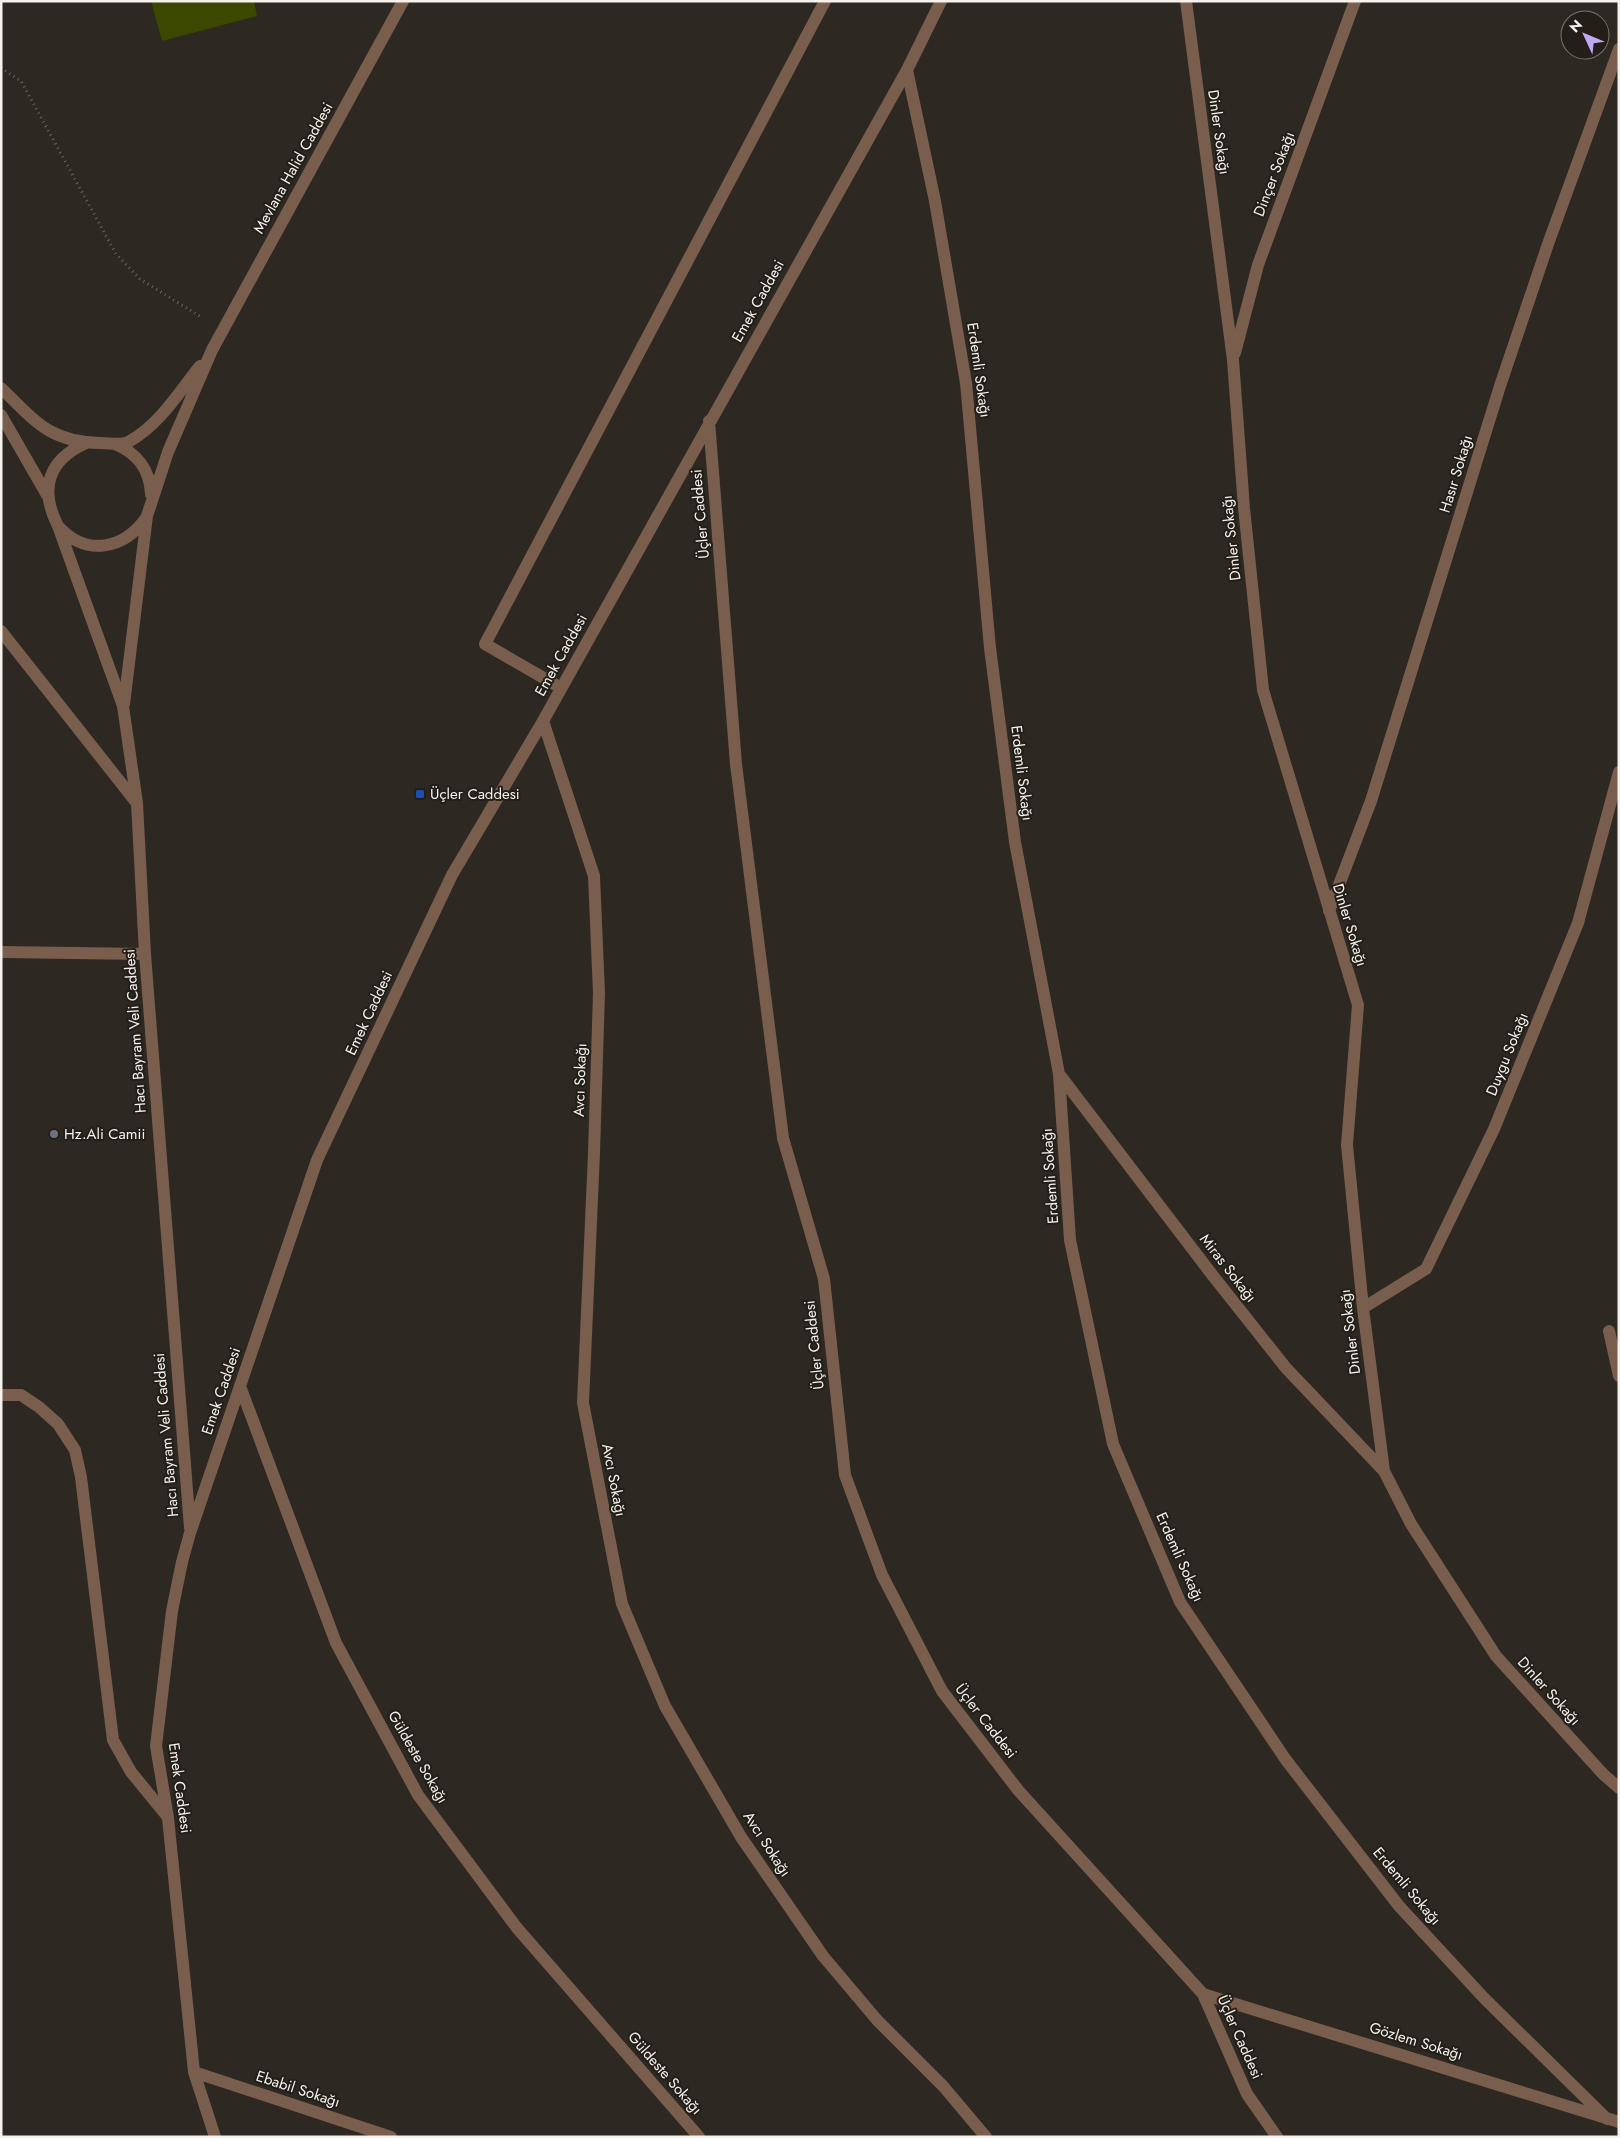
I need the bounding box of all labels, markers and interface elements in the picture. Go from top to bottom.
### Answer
north arrow [1560,10,1610,60]
text: N [1565,15,1587,37]
street label: Dinler Sokağı [1202,88,1236,176]
street label: Mevlana Halid Caddesi [248,98,338,238]
street label: Dinçer Sokağı [1248,128,1300,220]
street label: Emek Caddesi [726,256,790,346]
street label: Erdemli Sokağı [961,321,997,419]
street label: Hasır Sokağı [1434,432,1478,516]
street label: Üçler Caddesi [685,468,715,560]
street label: Dinler Sokağı [1216,494,1246,582]
street label: Emek Caddesi [529,610,593,700]
street label: Erdemli Sokağı [1005,724,1039,822]
place label: Üçler Caddesi [430,783,520,805]
marker: Üçler Caddesi [414,788,426,800]
street label: Dinler Sokağı [1327,881,1373,969]
street label: Hacı Bayram Veli Caddesi [118,948,152,1114]
street label: Emek Caddesi [340,967,398,1059]
street label: Duygu Sokağı [1480,1009,1534,1099]
street label: Avcı Sokağı [568,1043,592,1117]
place label: Hz.Ali Camii [64,1123,145,1145]
street label: Erdemli Sokağı [1036,1127,1064,1225]
marker: Hz.Ali Camii [48,1128,60,1140]
street label: Miras Sokağı [1194,1229,1262,1307]
street label: Dinler Sokağı [1334,1288,1366,1376]
street label: Üçler Caddesi [798,1299,830,1391]
street label: Emek Caddesi [196,1344,246,1438]
street label: Hacı Bayram Veli Caddesi [148,1352,184,1518]
street label: Avcı Sokağı [596,1442,632,1518]
street label: Erdemli Sokağı [1150,1509,1210,1605]
street label: Dinler Sokağı [1512,1652,1586,1730]
street label: Üçler Caddesi [950,1679,1022,1763]
street label: Güldeste Sokağı [383,1707,453,1807]
street label: Emek Caddesi [163,1741,197,1835]
street label: Avcı Sokağı [738,1807,796,1881]
street label: Erdemli Sokağı [1368,1842,1446,1930]
street label: Üçler Caddesi [1212,1992,1268,2082]
street label: Gözlem Sokağı [1367,2016,1465,2066]
street label: Güldeste Sokağı [623,2027,707,2119]
street label: Ebabil Sokağı [253,2065,343,2113]

